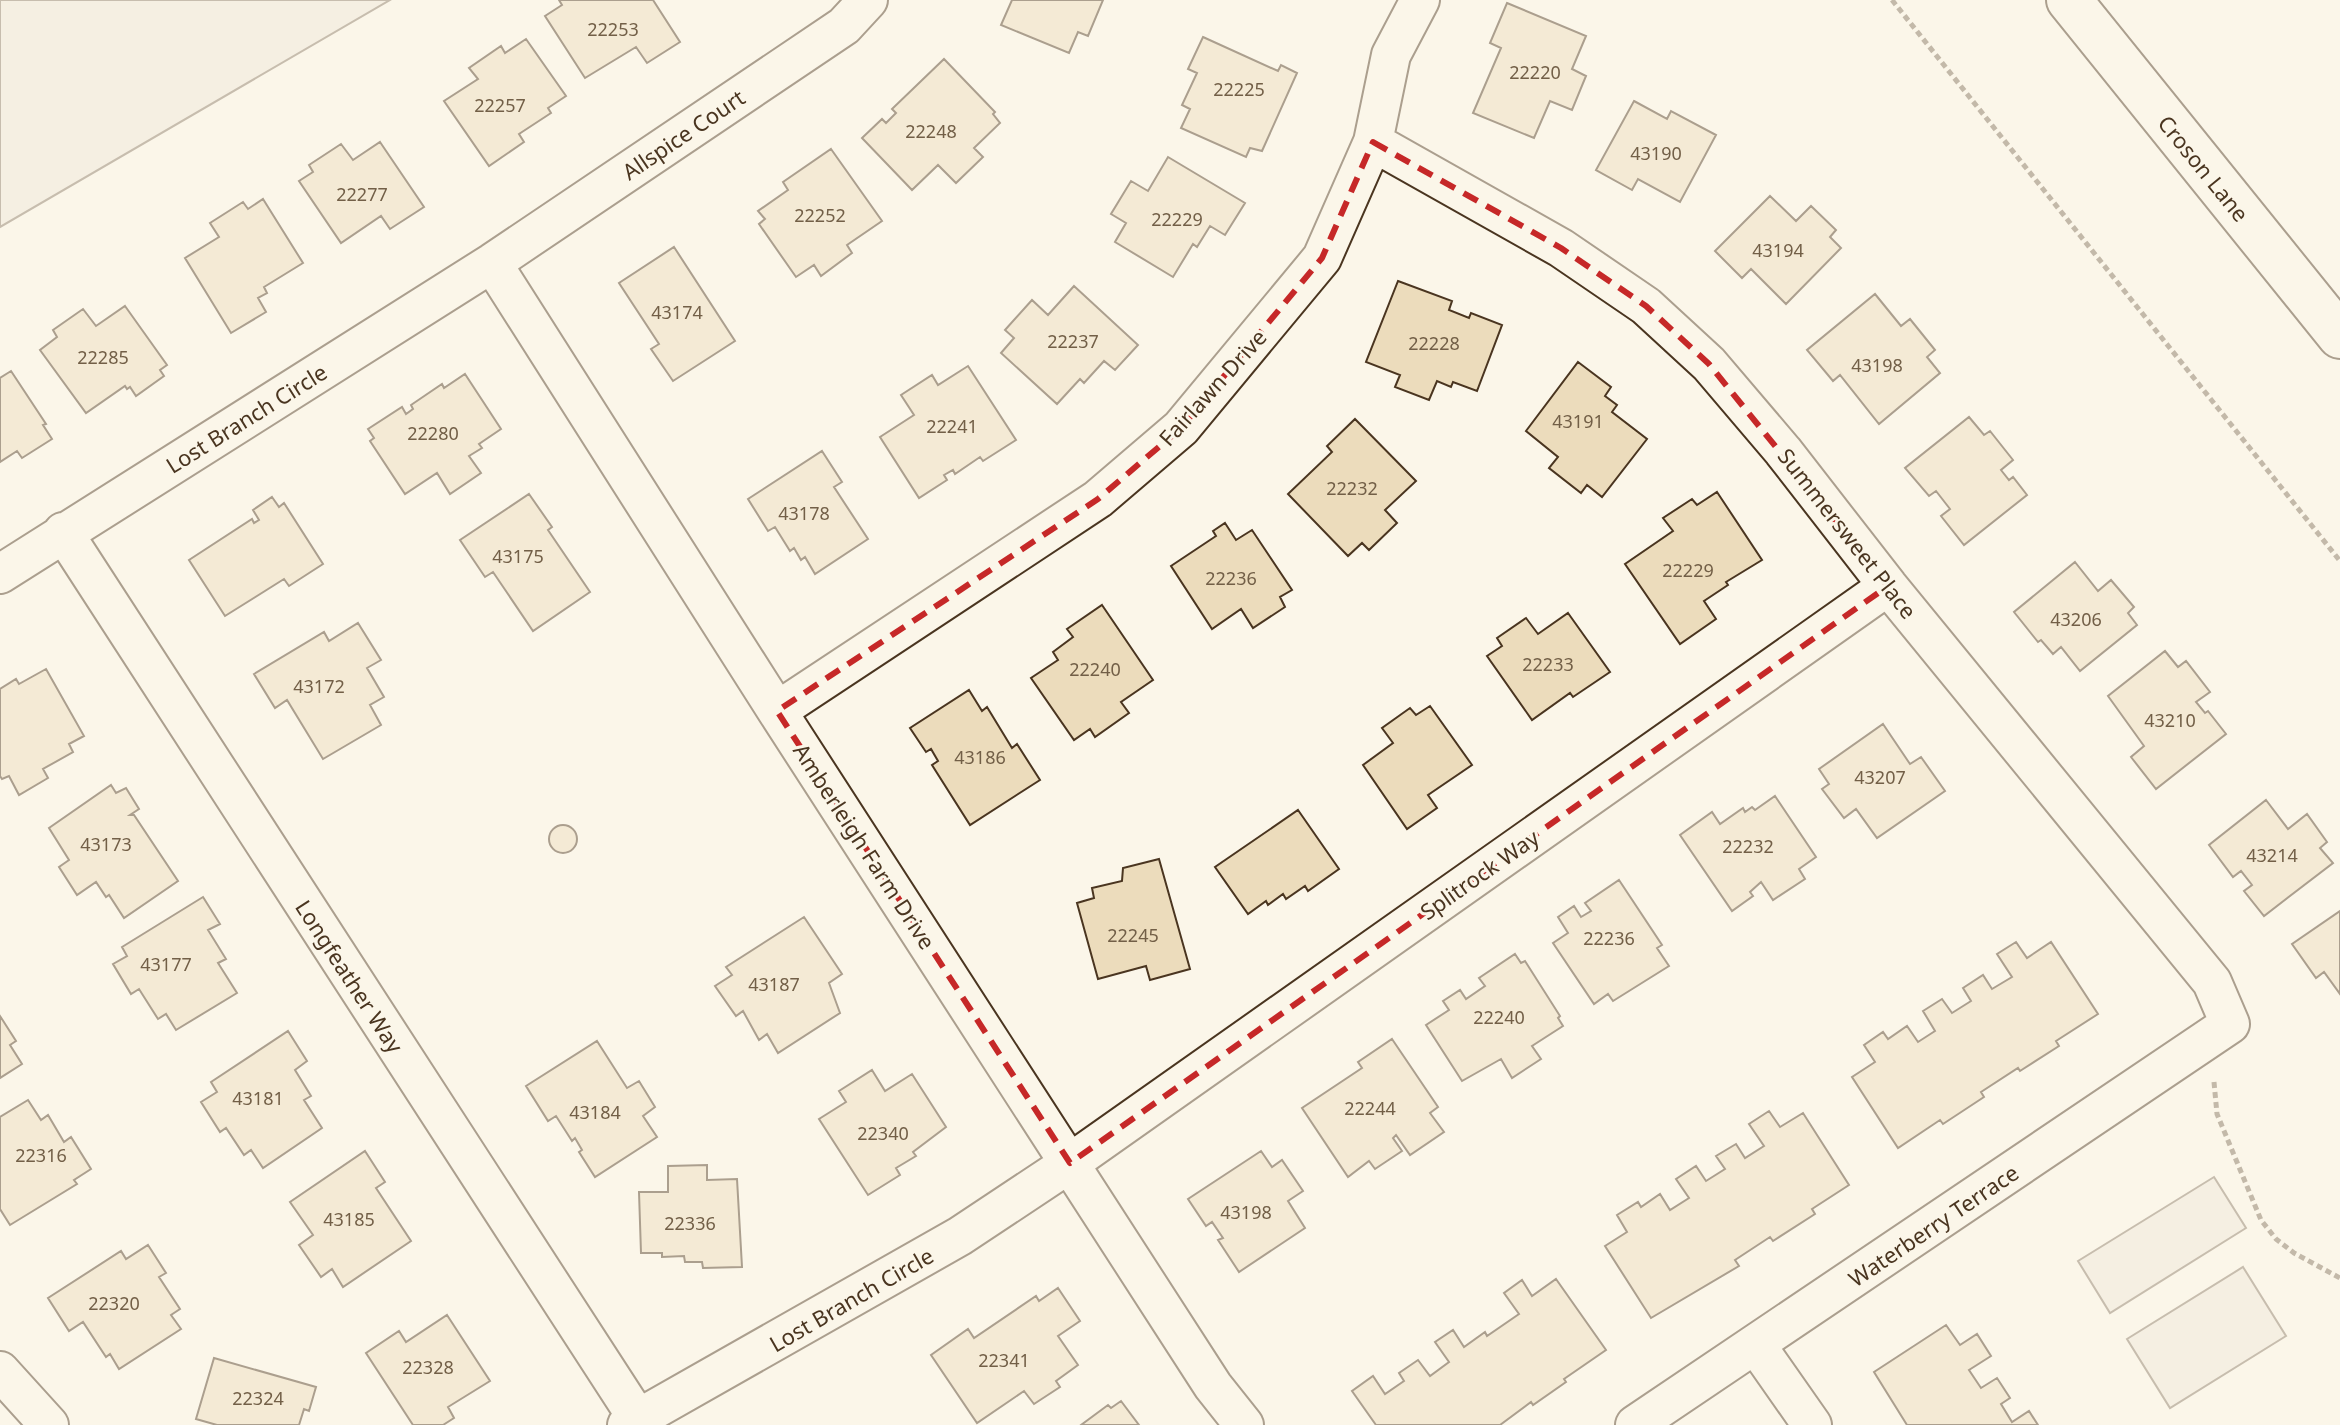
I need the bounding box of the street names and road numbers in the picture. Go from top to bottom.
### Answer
street label: Allspice Court [616,82,750,186]
street label: Croson Lane [2152,108,2256,228]
street label: Fairlawn Drive [1151,322,1273,452]
street label: Lost Branch Circle [160,356,332,480]
street label: Summersweet Place [1772,441,1924,625]
street label: Amberleigh Farm Drive [787,737,943,955]
street label: Splitrock Way [1414,822,1545,926]
street label: Longfeather Way [289,894,411,1059]
street label: Waterberry Terrace [1842,1157,2024,1293]
street label: Lost Branch Circle [764,1240,938,1358]

